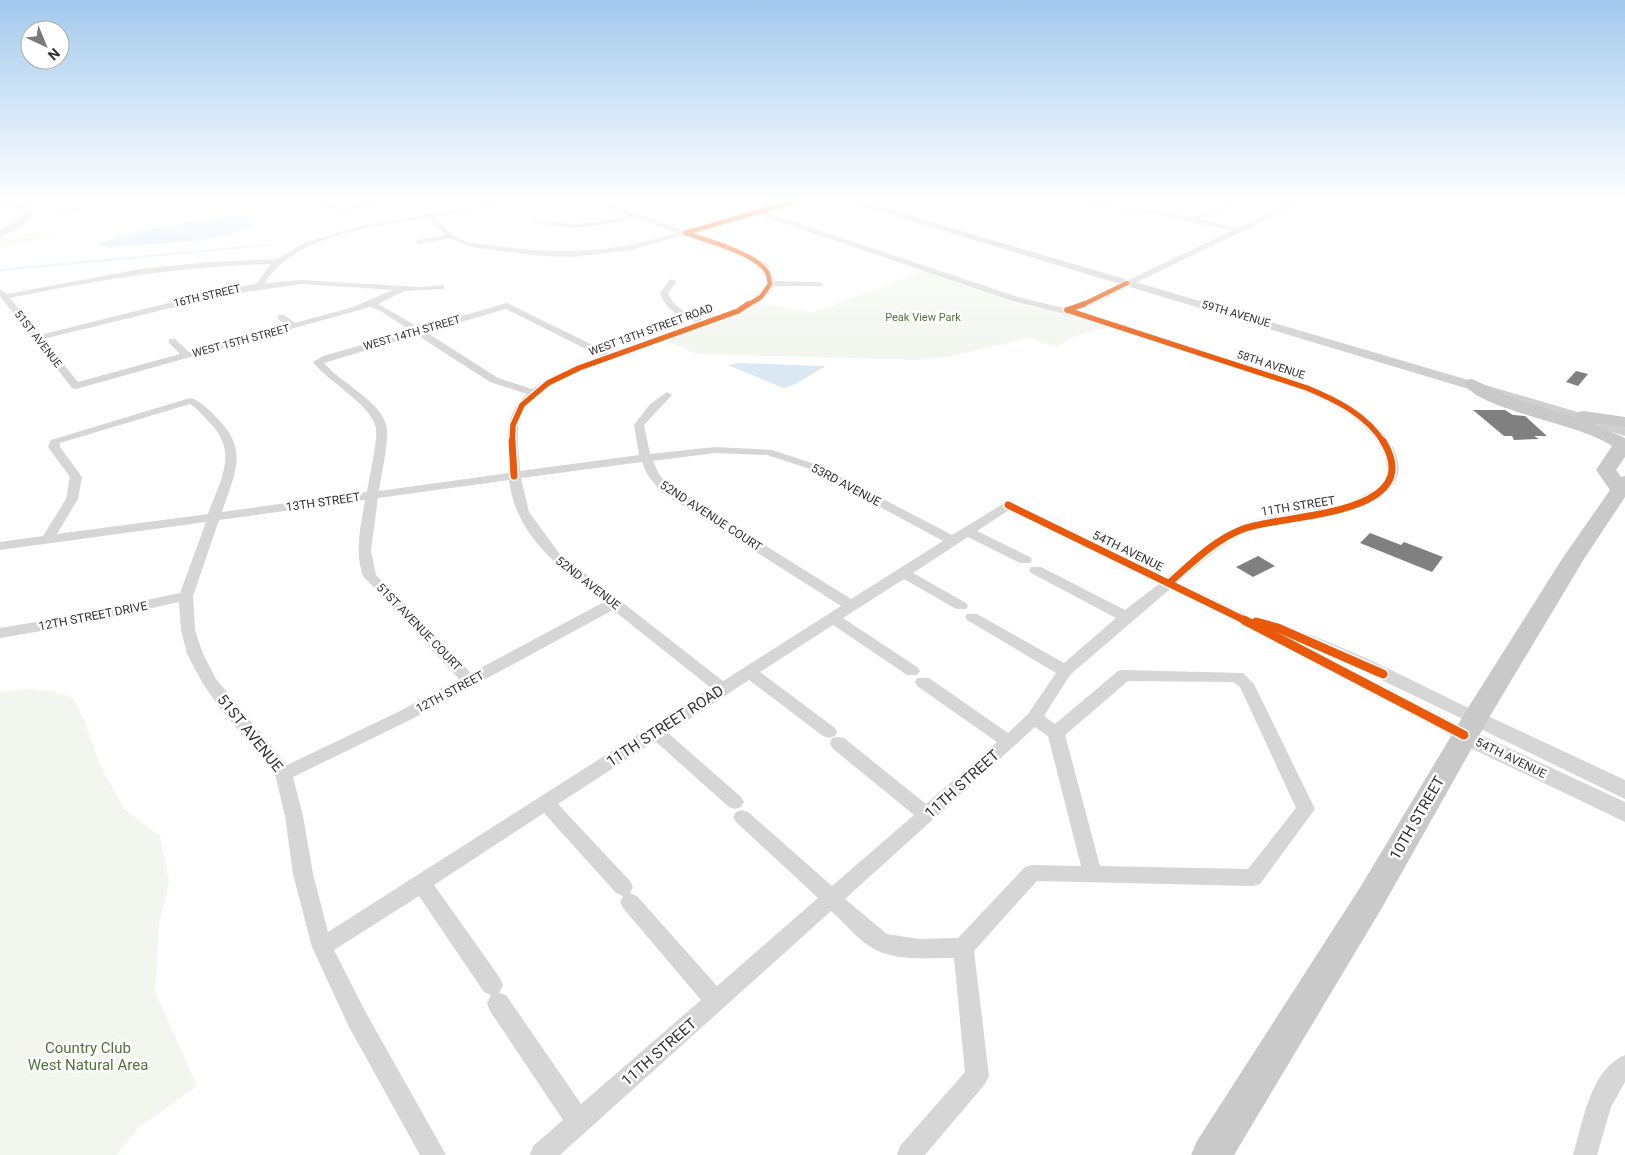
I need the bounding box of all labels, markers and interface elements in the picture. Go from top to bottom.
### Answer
north arrow [20,20,70,70]
text: N [45,45,63,64]
street label: 16TH STREET [172,282,242,310]
street label: 59TH AVENUE [1200,298,1272,330]
street label: WEST 13TH STREET ROAD [587,301,715,359]
street label: 51ST AVENUE [12,308,64,370]
park label: Peak View Park [885,311,961,324]
street label: WEST 14TH STREET [362,313,462,353]
street label: WEST 15TH STREET [191,322,291,360]
street label: 58TH AVENUE [1235,348,1307,382]
street label: 53RD AVENUE [809,461,883,509]
street label: 52ND AVENUE COURT [657,478,765,554]
street label: 13TH STREET [285,490,361,514]
street label: 11TH STREET [1260,493,1336,519]
street label: 54TH AVENUE [1090,528,1166,574]
street label: 52ND AVENUE [553,554,623,613]
street label: 51ST AVENUE COURT [374,580,464,674]
street label: 12TH STREET DRIVE [37,599,149,633]
street label: 12TH STREET [414,668,486,716]
street label: 11TH STREET ROAD [603,681,727,771]
street label: 51ST AVENUE [213,691,287,776]
street label: 54TH AVENUE [1473,735,1549,781]
street label: 11TH STREET [921,746,1003,822]
street label: 10TH STREET [1386,773,1448,863]
street label: 11TH STREET [618,1015,700,1089]
park label: Country Club West Natural Area [28,1039,148,1074]

